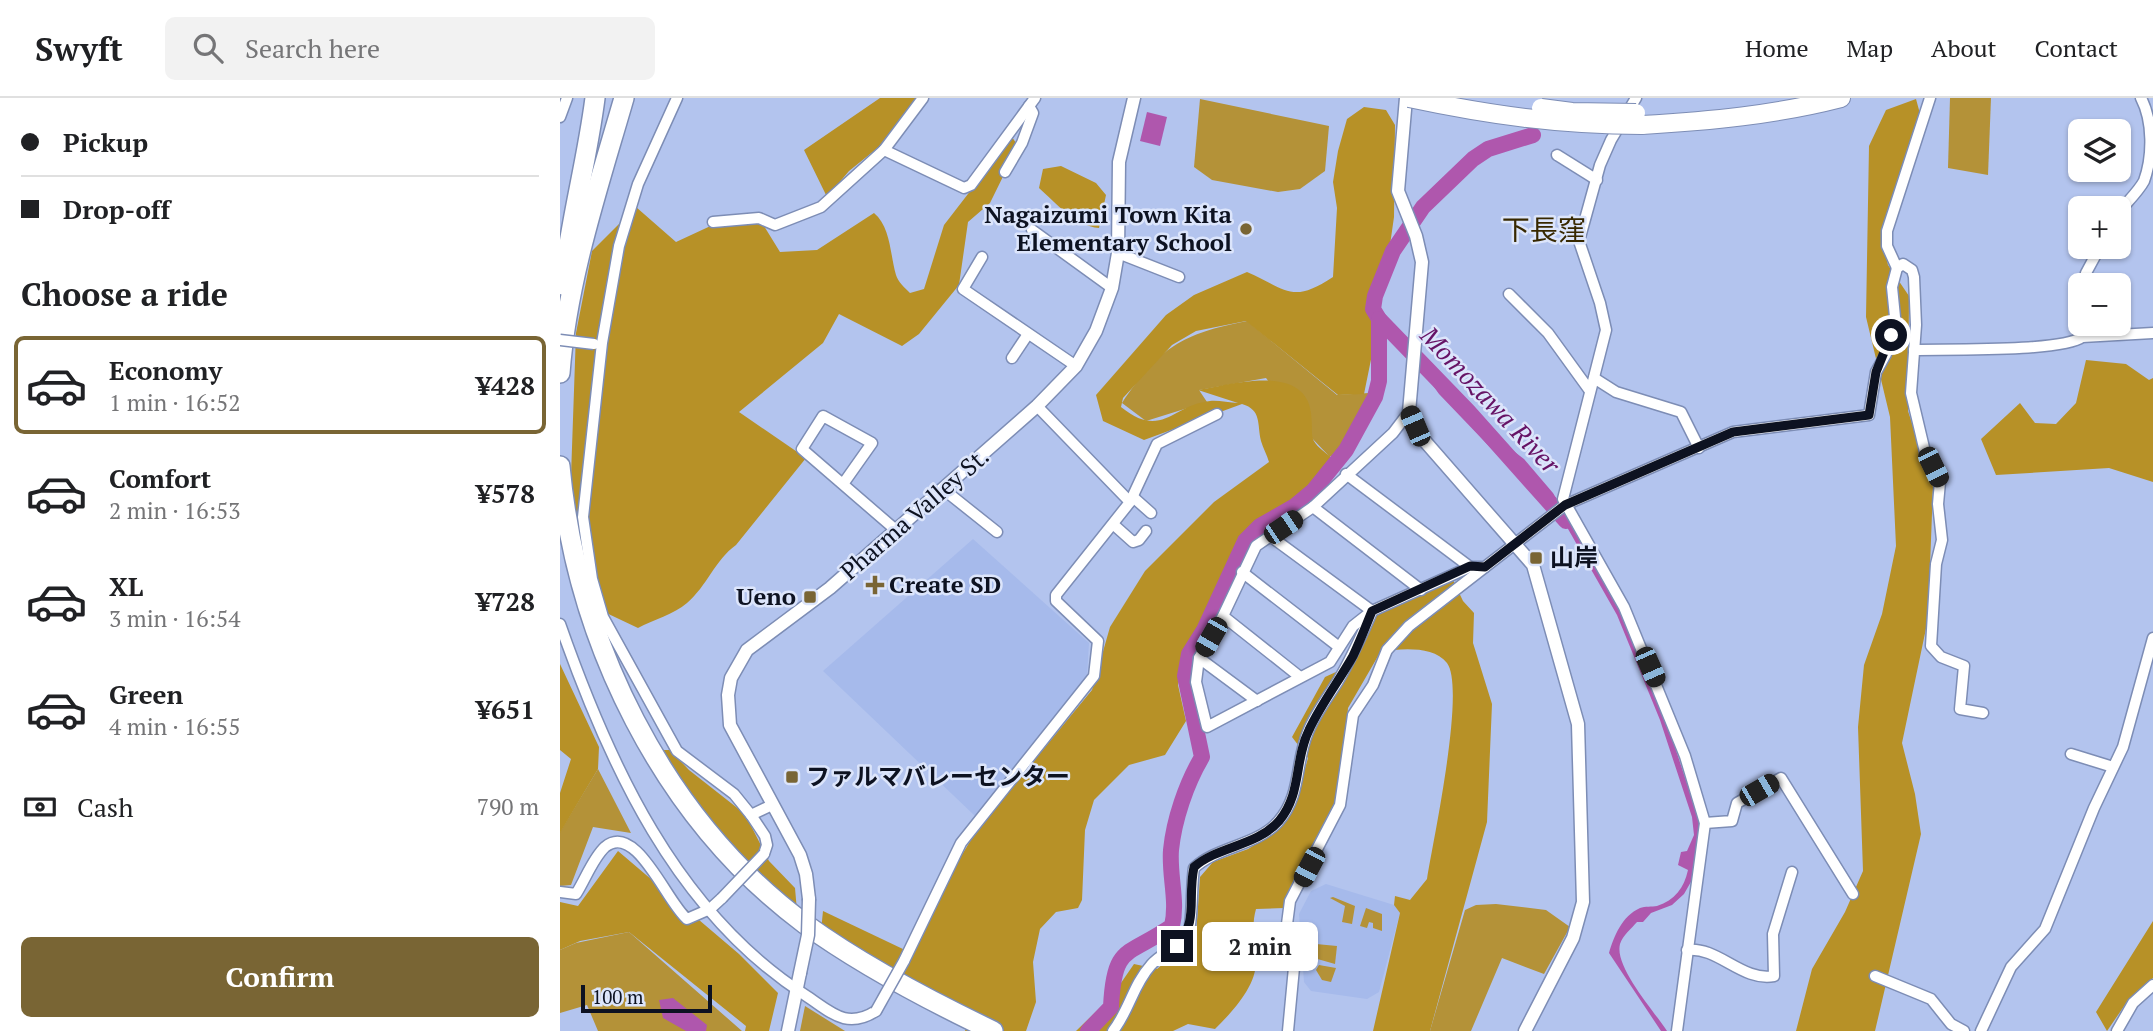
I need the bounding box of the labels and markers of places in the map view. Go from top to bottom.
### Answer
place label: Nagaizumi Town Kita Elementary School [984,198,1233,258]
marker: Nagaizumi Town Kita Elementary School [1238,221,1254,237]
place label: 山岸 [1550,541,1598,573]
marker: 山岸 [1528,550,1544,566]
place label: Create SD [889,568,1001,600]
marker: Create SD [867,577,883,593]
place label: Ueno [736,580,796,612]
marker: Ueno [802,589,818,605]
place label: ファルマバレーセンター [806,760,1070,792]
marker: ファルマバレーセンター [784,769,800,785]

